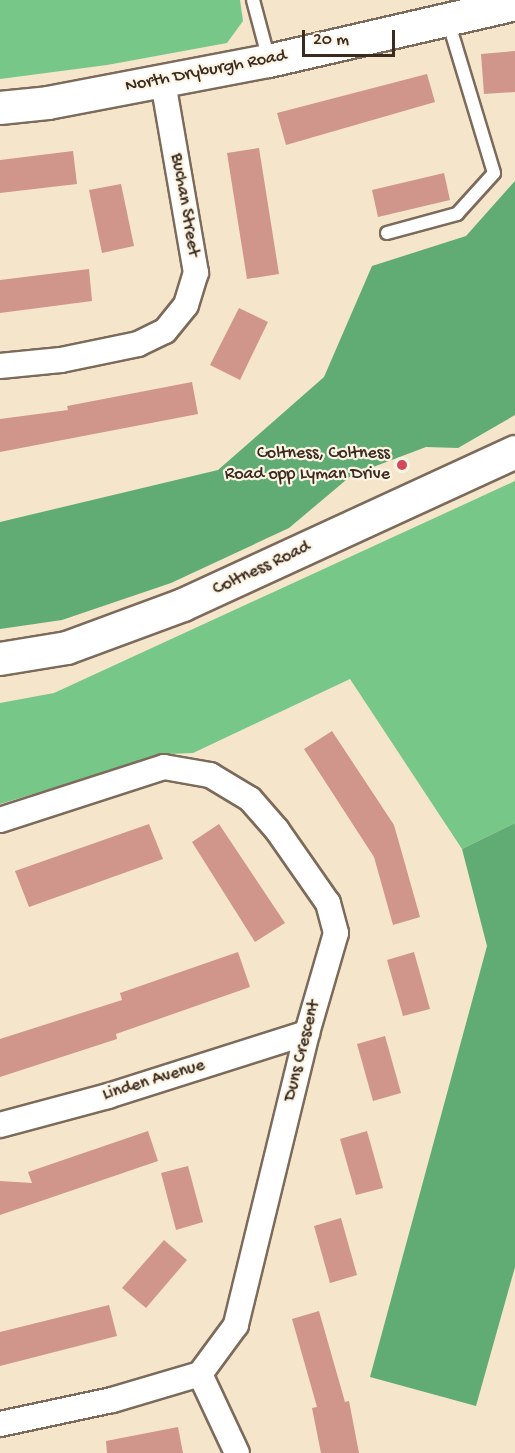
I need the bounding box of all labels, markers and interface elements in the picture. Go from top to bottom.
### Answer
scale bar [305,18,398,56]
text: 20 m [313,30,349,51]
street label: North Dryburgh Road [124,46,288,98]
street label: Buchan Street [164,152,204,258]
place label: Coltness, Coltness Road opp Lyman Drive [225,444,390,486]
marker: Coltness, Coltness Road opp Lyman Drive [395,458,409,472]
street label: Coltness Road [210,537,314,601]
street label: Duns Crescent [280,998,326,1104]
street label: Linden Avenue [100,1055,208,1107]

